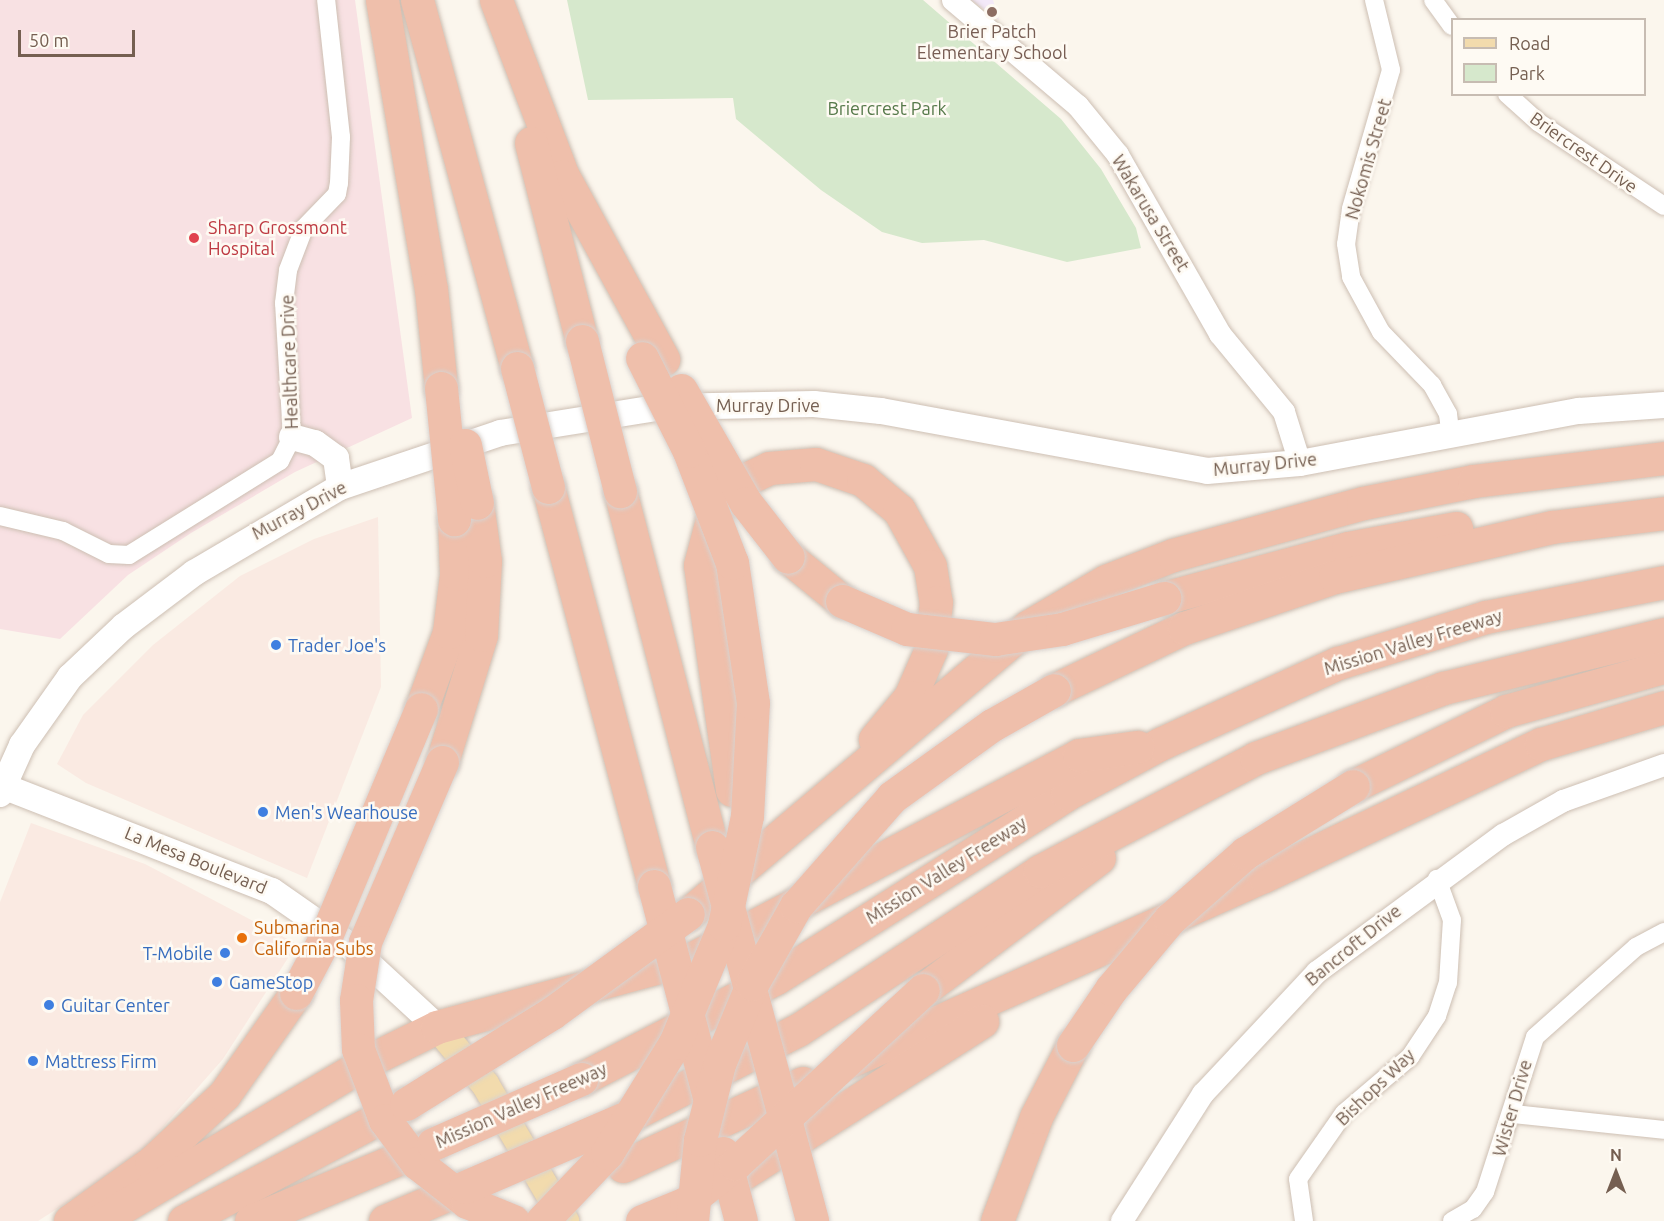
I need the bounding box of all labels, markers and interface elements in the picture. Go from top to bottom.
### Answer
marker: Brier Patch Elementary School [985,5,999,19]
scale bar [21,18,138,56]
legend [1451,18,1646,96]
place label: Brier Patch Elementary School [917,21,1067,63]
text: 50 m [29,30,69,50]
text: Road [1509,33,1551,53]
text: Park [1509,63,1545,83]
street label: Nokomis Street [1340,96,1396,222]
park label: Briercrest Park [827,97,947,119]
street label: Briercrest Drive [1526,107,1642,197]
street label: Wakarusa Street [1108,151,1194,275]
place label: Sharp Grossmont Hospital [208,217,347,260]
marker: Sharp Grossmont Hospital [185,229,203,247]
street label: Healthcare Drive [276,294,302,430]
street label: Murray Drive [716,394,820,416]
street label: Murray Drive [1212,448,1318,480]
street label: Murray Drive [248,476,350,544]
street label: Mission Valley Freeway [1321,605,1505,679]
place label: Trader Joe's [288,634,386,656]
marker: Trader Joe's [269,638,283,652]
place label: Men's Wearhouse [275,801,418,823]
marker: Men's Wearhouse [256,805,270,819]
street label: Mission Valley Freeway [862,812,1030,928]
street label: La Mesa Boulevard [122,822,270,898]
street label: Bancroft Drive [1301,900,1405,990]
place label: Submarina California Subs [254,917,374,960]
marker: Submarina California Subs [235,931,249,945]
place label: T-Mobile [143,942,213,964]
marker: T-Mobile [218,946,232,960]
place label: GameStop [229,971,313,993]
marker: GameStop [210,975,224,989]
place label: Guitar Center [61,994,170,1016]
marker: Guitar Center [42,998,56,1012]
street label: Bishops Way [1331,1044,1419,1130]
place label: Mattress Firm [45,1050,157,1072]
marker: Mattress Firm [26,1054,40,1068]
street label: Mission Valley Freeway [432,1057,610,1153]
street label: Wister Drive [1488,1057,1536,1159]
north arrow [1586,1143,1646,1203]
text: N [1610,1146,1622,1164]

